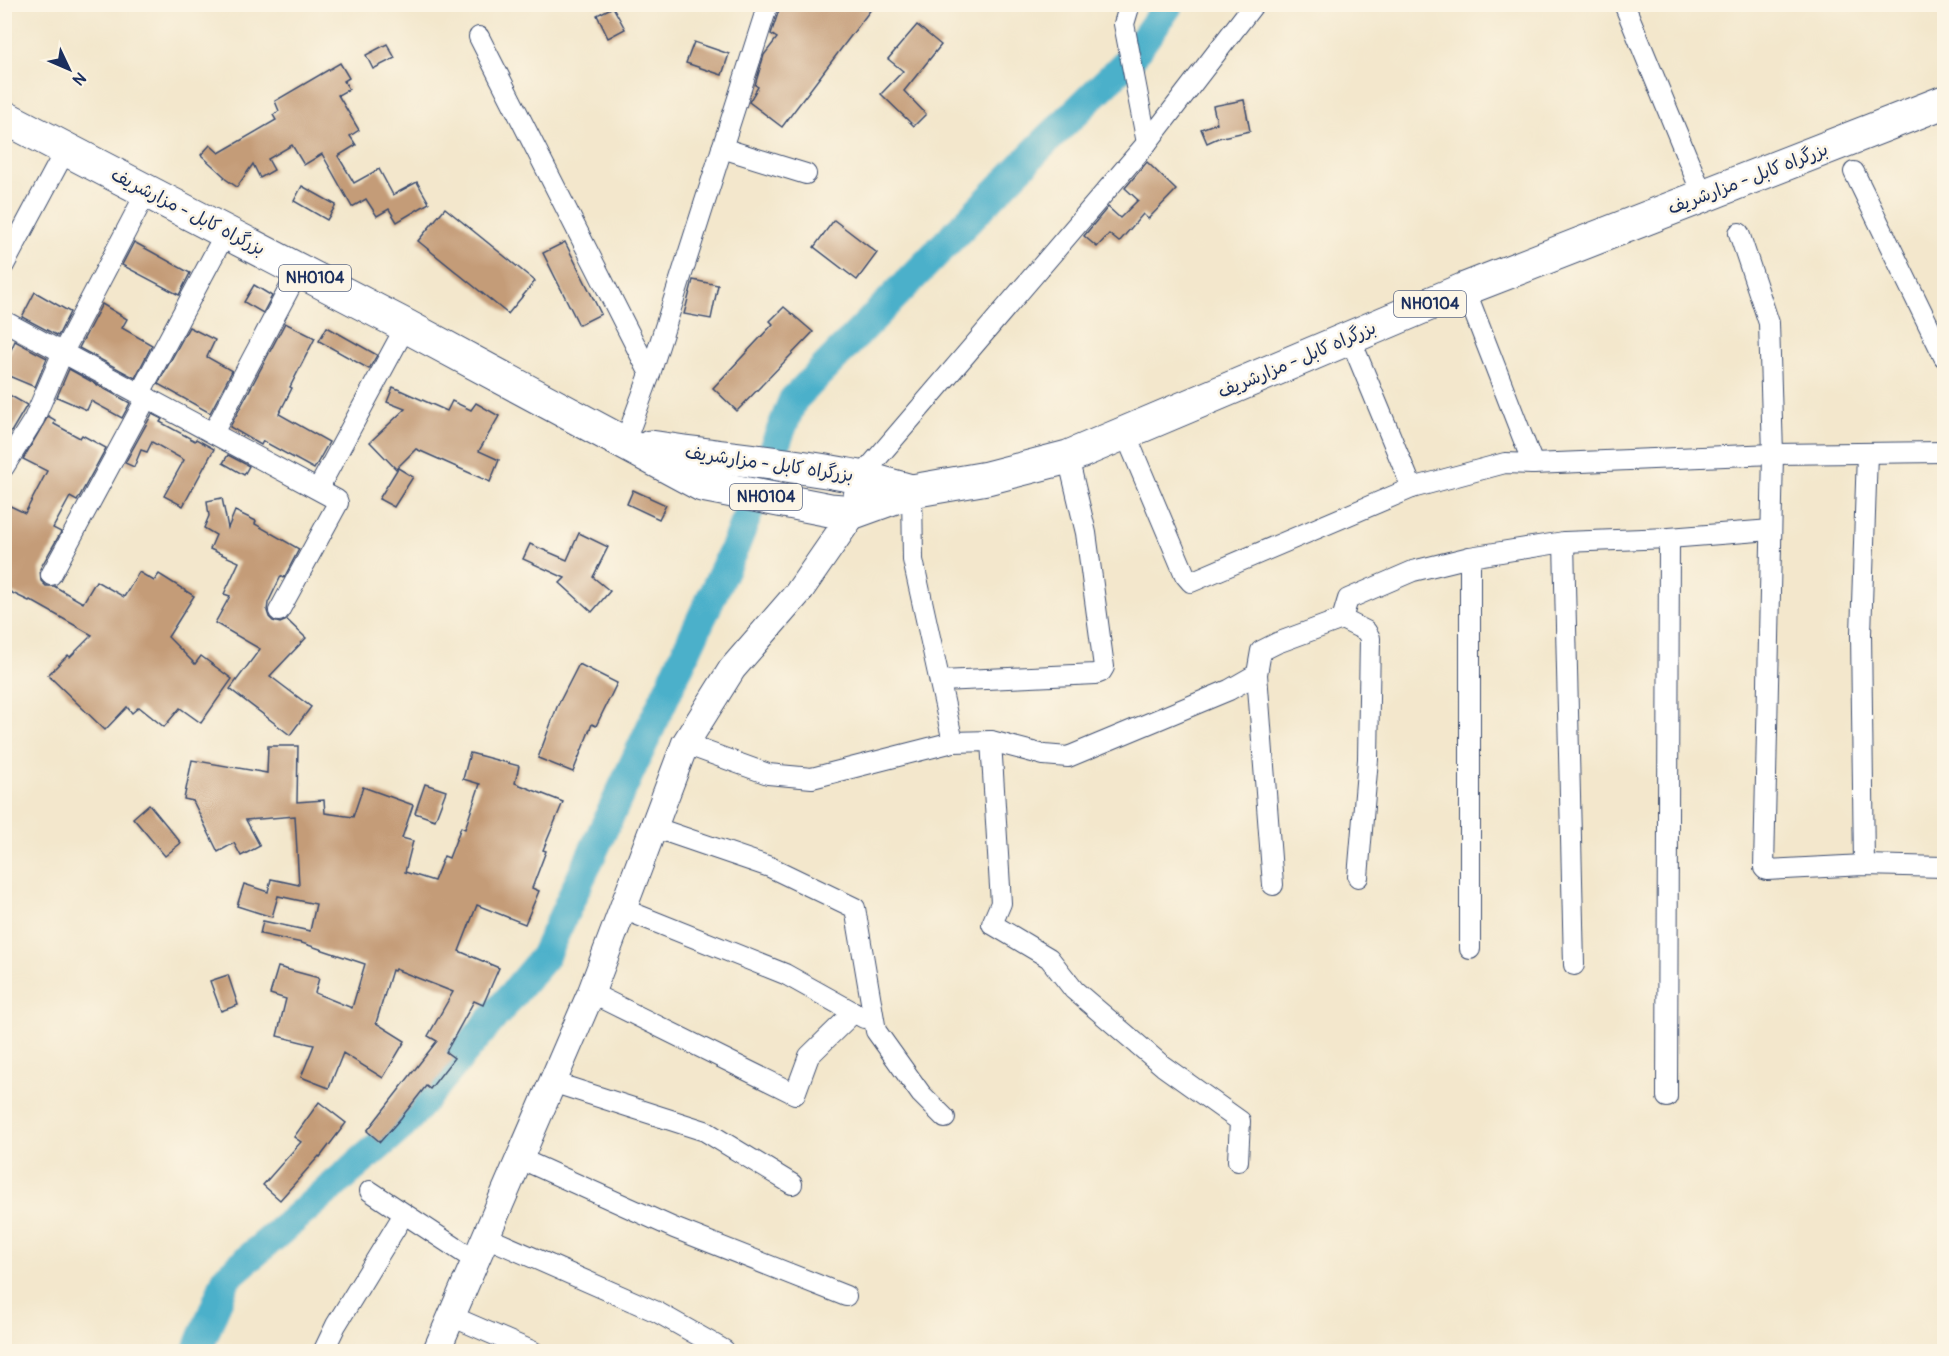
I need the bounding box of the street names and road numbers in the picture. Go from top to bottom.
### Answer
street label: بزرگراه کابل - مزارشریف [1665,138,1831,220]
street label: بزرگراه کابل - مزارشریف [107,163,269,261]
road number: NH0104 [279,265,351,291]
road number: NH0104 [1394,291,1466,317]
street label: بزرگراه کابل - مزارشریف [1214,316,1380,404]
street label: بزرگراه کابل - مزارشریف [683,441,855,487]
road number: NH0104 [730,484,802,510]

